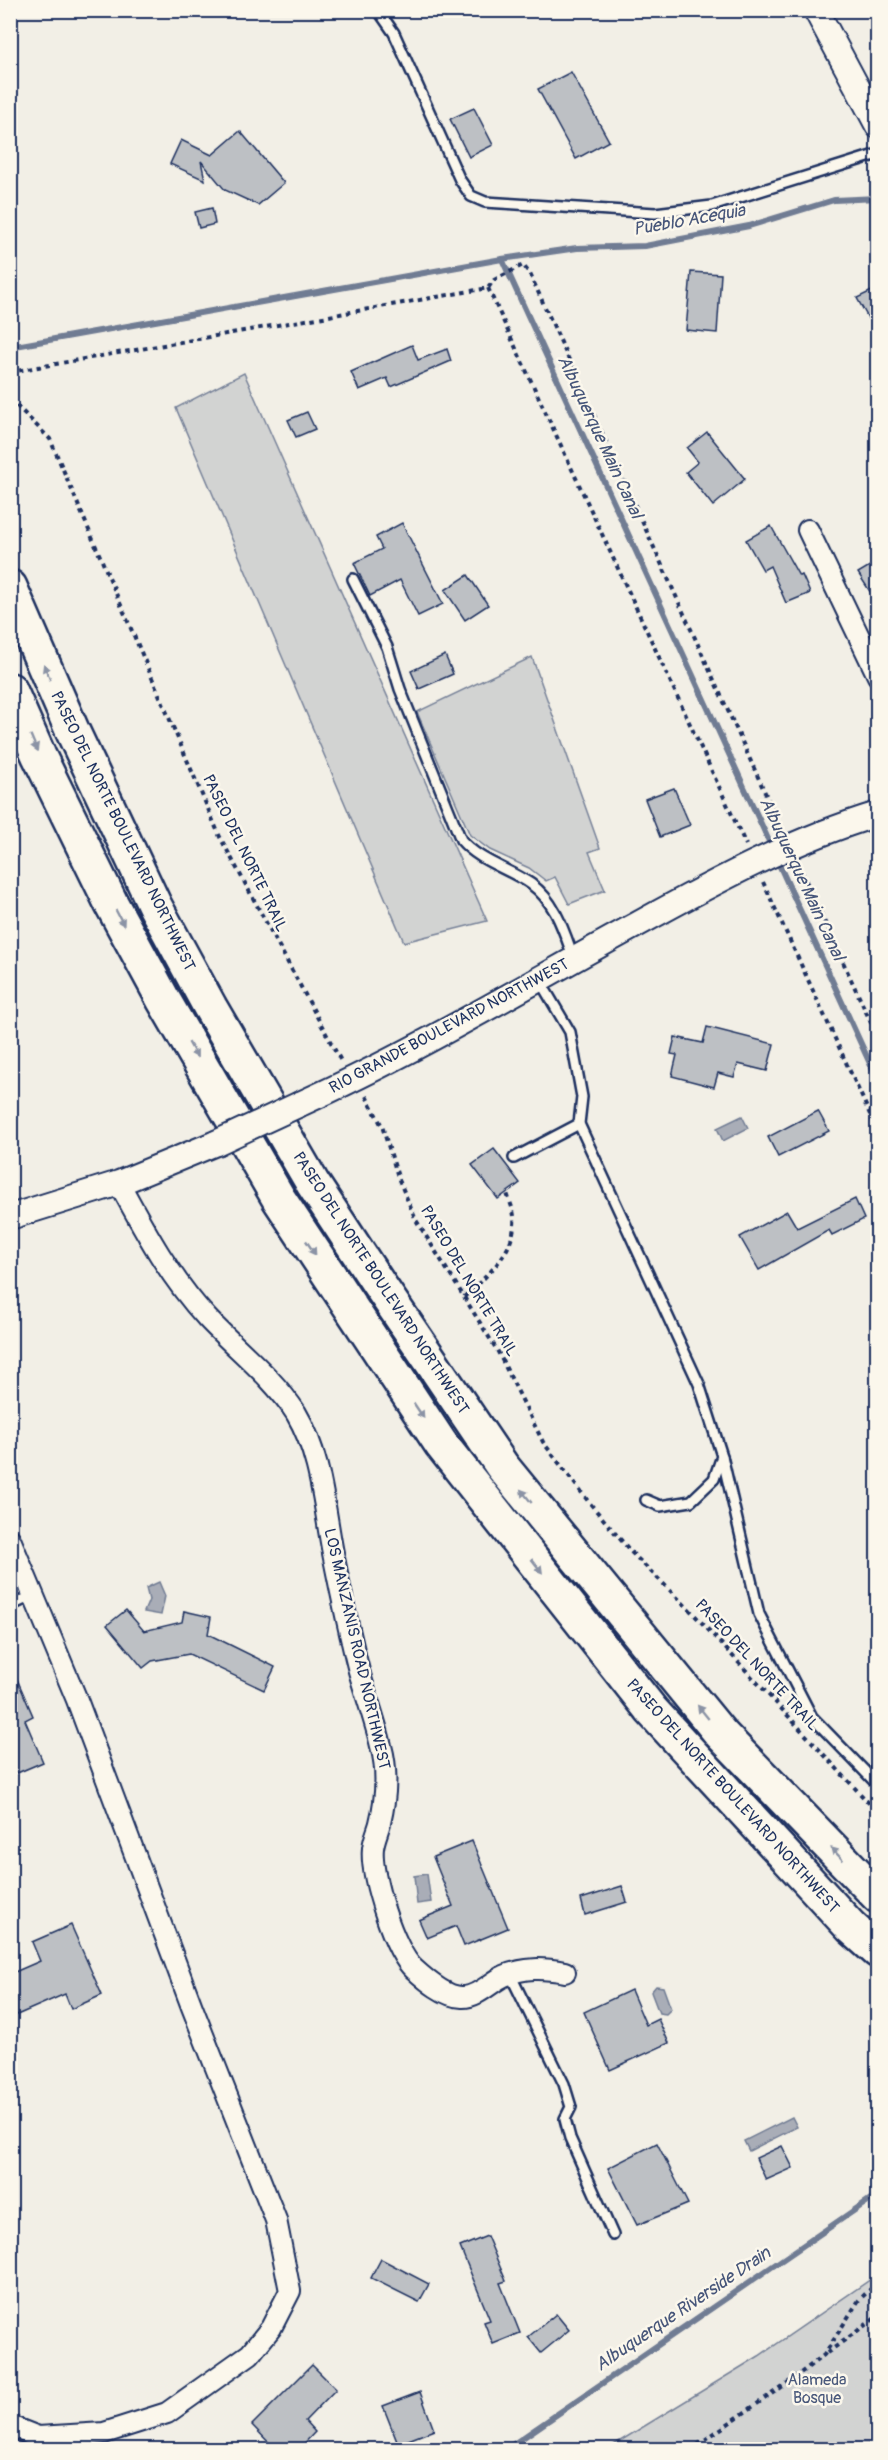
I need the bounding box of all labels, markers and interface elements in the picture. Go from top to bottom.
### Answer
water label: Pueblo Acequia [631,199,748,241]
water label: Albuquerque Main Canal [552,352,649,524]
one-way arrow [42,663,51,680]
street label: PASEO DEL NORTE BOULEVARD NORTHWEST [46,688,200,974]
one-way arrow [29,735,38,752]
street label: PASEO DEL NORTE TRAIL [198,771,292,935]
water label: Albuquerque Main Canal [754,794,851,966]
one-way arrow [115,910,125,927]
street label: RIO GRANDE BOULEVARD NORTHWEST [326,954,572,1098]
one-way arrow [187,1042,198,1058]
street label: PASEO DEL NORTE BOULEVARD NORTHWEST [289,1148,473,1418]
street label: PASEO DEL NORTE TRAIL [416,1202,522,1360]
one-way arrow [305,1240,316,1256]
one-way arrow [413,1402,425,1418]
one-way arrow [520,1488,533,1504]
street label: LOS MANZANIS ROAD NORTHWEST [319,1526,395,1772]
one-way arrow [531,1558,543,1573]
street label: PASEO DEL NORTE TRAIL [691,1595,823,1735]
street label: PASEO DEL NORTE BOULEVARD NORTHWEST [622,1675,844,1917]
one-way arrow [697,1704,710,1720]
one-way arrow [831,1847,844,1862]
water label: Albuquerque Riverside Drain [591,2241,776,2376]
park label: Alameda Bosque [787,2370,847,2408]

